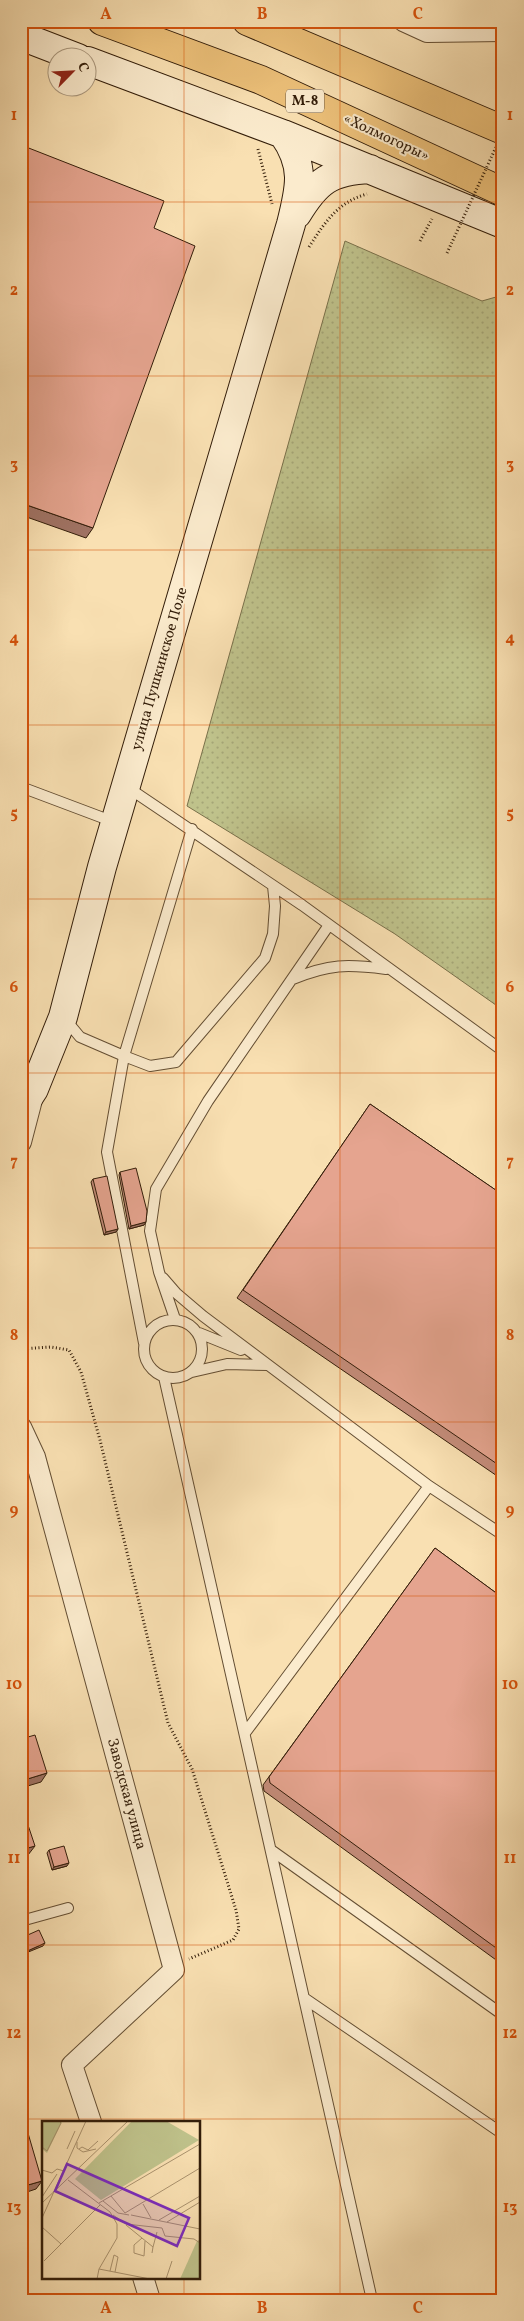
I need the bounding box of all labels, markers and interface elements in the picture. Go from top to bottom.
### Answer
text: A [100,4,112,26]
text: B [257,4,268,26]
text: C [413,4,423,26]
north arrow [48,48,98,98]
text: С [72,59,93,75]
road number: М-8 [286,90,324,112]
text: 1 [11,105,17,127]
text: 1 [507,105,513,127]
street label: «Холмогоры» [340,109,432,167]
text: 2 [10,280,18,302]
text: 2 [506,280,514,302]
text: 3 [10,454,18,476]
text: 3 [506,454,514,476]
street label: улица Пушкинское Поле [127,585,193,753]
text: 4 [9,628,19,650]
text: 4 [505,628,515,650]
text: 5 [10,803,18,825]
text: 5 [506,803,514,825]
text: 6 [10,977,19,999]
text: 6 [506,977,515,999]
text: 7 [10,1151,18,1173]
text: 7 [506,1151,514,1173]
text: 8 [10,1325,18,1347]
text: 8 [506,1325,514,1347]
text: 9 [10,1500,19,1522]
text: 9 [506,1500,515,1522]
text: 10 [6,1674,22,1696]
text: 10 [502,1674,518,1696]
street label: Заводская улица [101,1736,151,1852]
text: 11 [8,1848,20,1870]
text: 11 [504,1848,516,1870]
text: 12 [7,2023,21,2045]
text: 12 [503,2023,517,2045]
inset map [42,2121,200,2278]
text: 13 [7,2197,21,2219]
text: 13 [503,2197,517,2219]
text: A [100,2298,112,2320]
text: B [257,2298,268,2320]
text: C [413,2298,423,2320]

